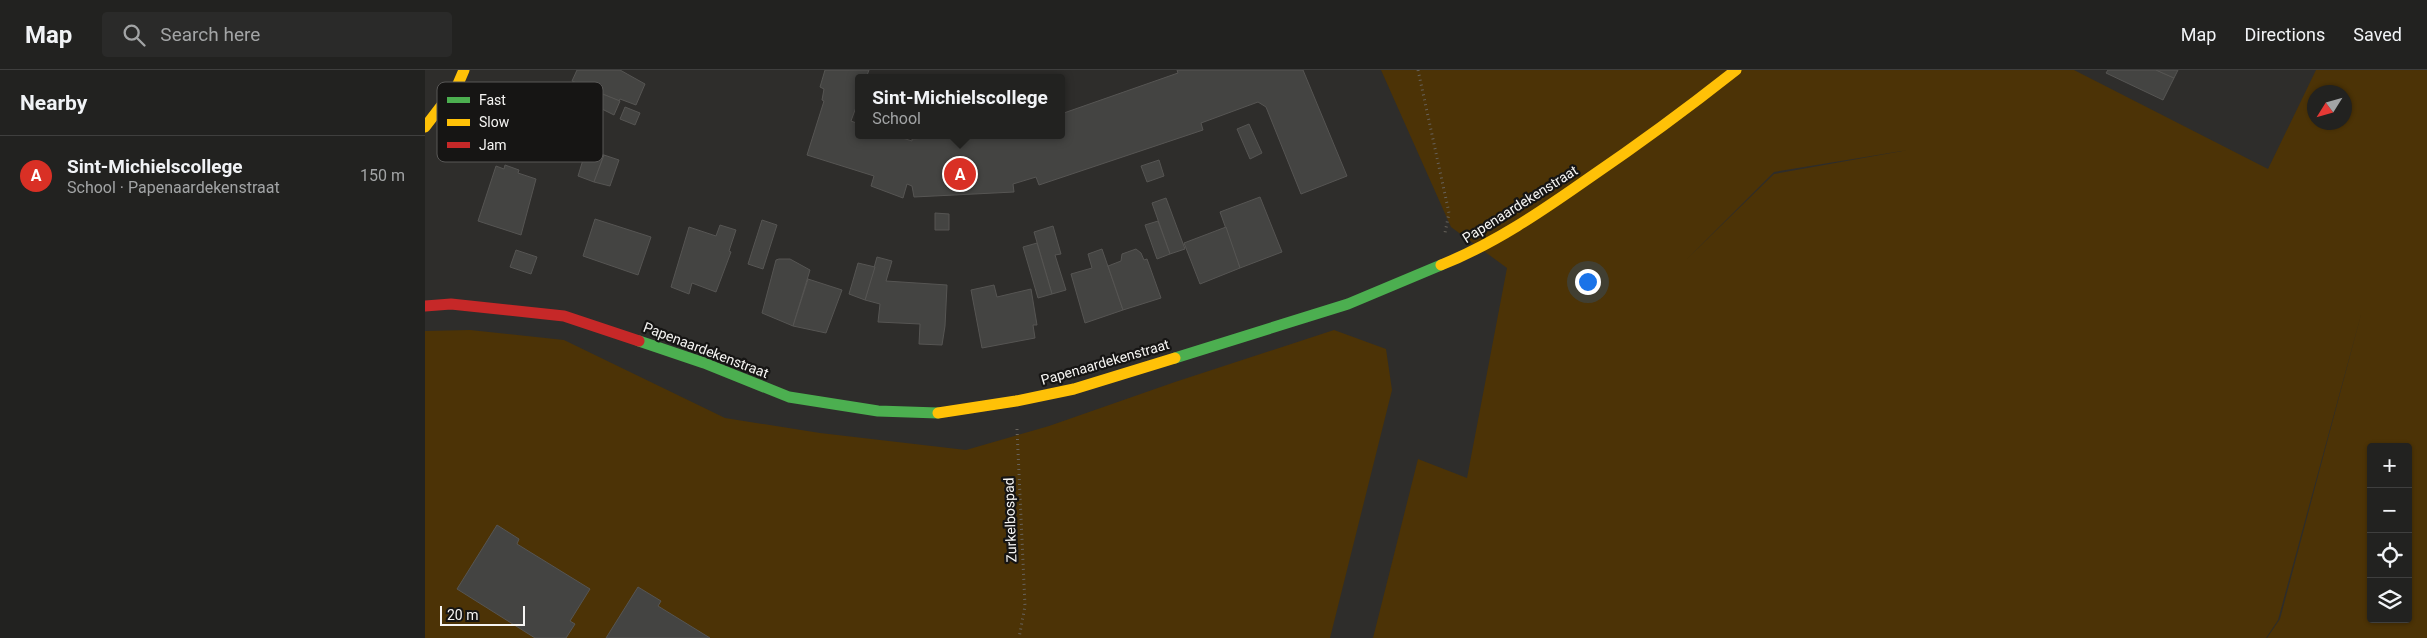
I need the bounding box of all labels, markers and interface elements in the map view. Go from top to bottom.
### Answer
search box [102,12,452,57]
text: Map [25,21,72,49]
icon: search [120,21,148,49]
text: Search here [160,23,260,46]
text: Map [2181,24,2216,45]
text: Directions [2244,24,2325,45]
text: Saved [2353,24,2402,45]
popup [855,74,1065,139]
legend [437,82,603,162]
north arrow [2307,85,2352,130]
text: Sint-Michielscollege [872,86,1048,109]
text: Nearby [20,91,87,115]
text: Fast [479,92,506,108]
text: School [872,109,921,128]
text: Slow [479,114,510,130]
text: Jam [479,137,507,153]
text: Sint-Michielscollege [67,155,243,178]
pin: A [944,155,976,193]
street label: Papenaardekenstraat [1459,162,1581,246]
text: A [31,166,41,185]
text: 150 m [360,166,405,185]
text: School · Papenaardekenstraat [67,178,280,197]
your location [1575,269,1601,295]
street label: Papenaardekenstraat [641,319,771,381]
street label: Papenaardekenstraat [1039,336,1171,388]
map controls [2367,443,2412,623]
button: + [2367,443,2412,488]
street label: Zurkelbospad [1001,477,1019,563]
button: − [2367,488,2412,533]
button: locate [2367,533,2412,578]
button: layers [2367,578,2412,623]
scale bar [440,603,525,626]
text: 20 m [447,607,479,623]

